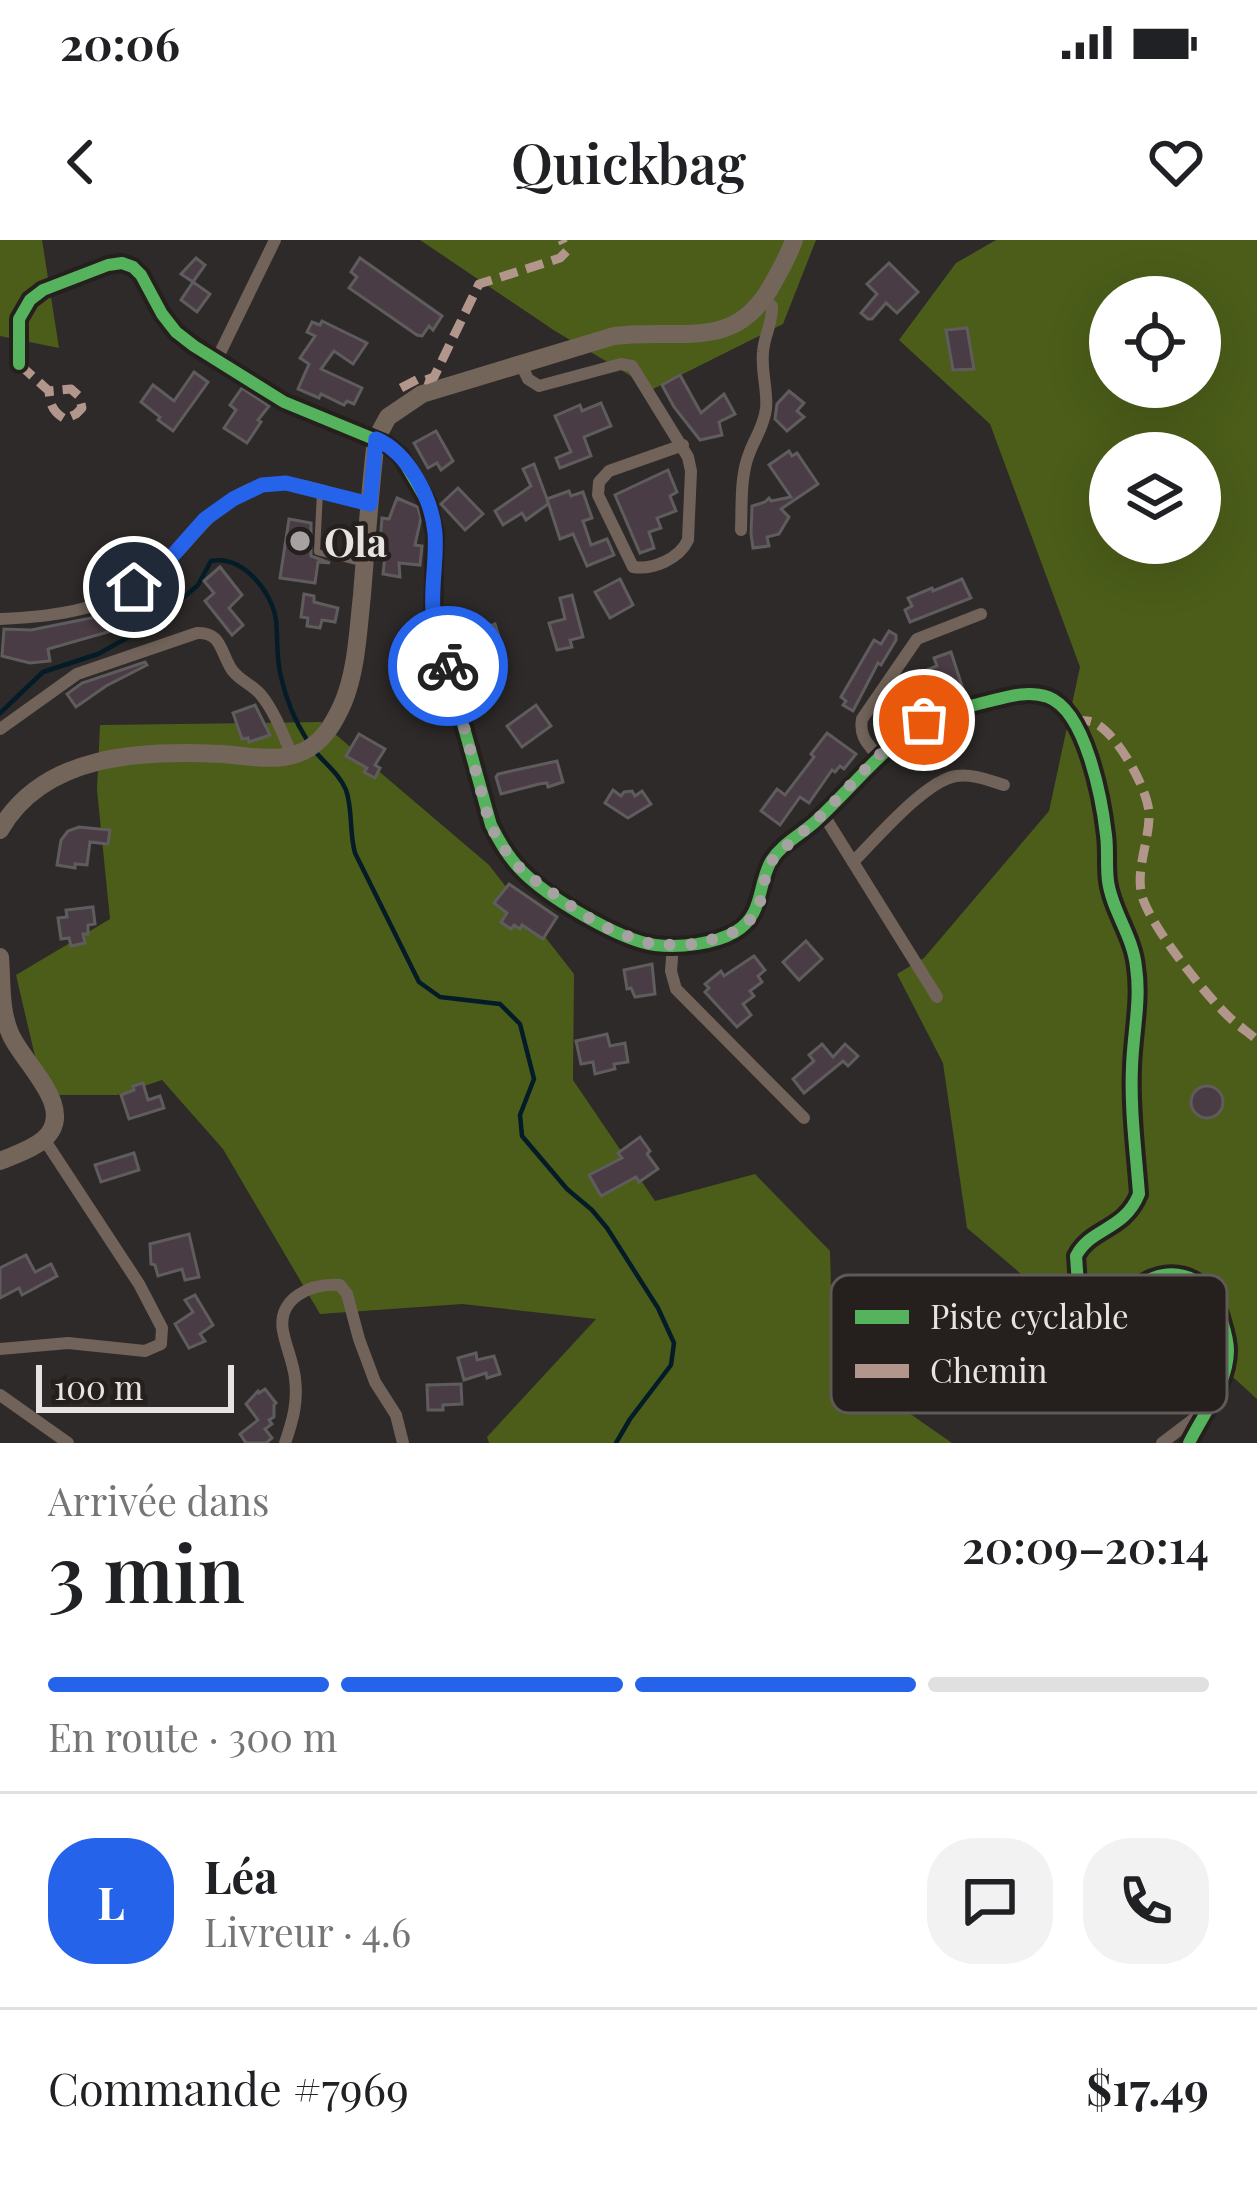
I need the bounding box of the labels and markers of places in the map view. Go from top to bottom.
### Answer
place label: Ola [324,515,387,567]
marker: Ola [287,528,313,554]
pin [83,536,185,638]
pin [873,669,975,771]

